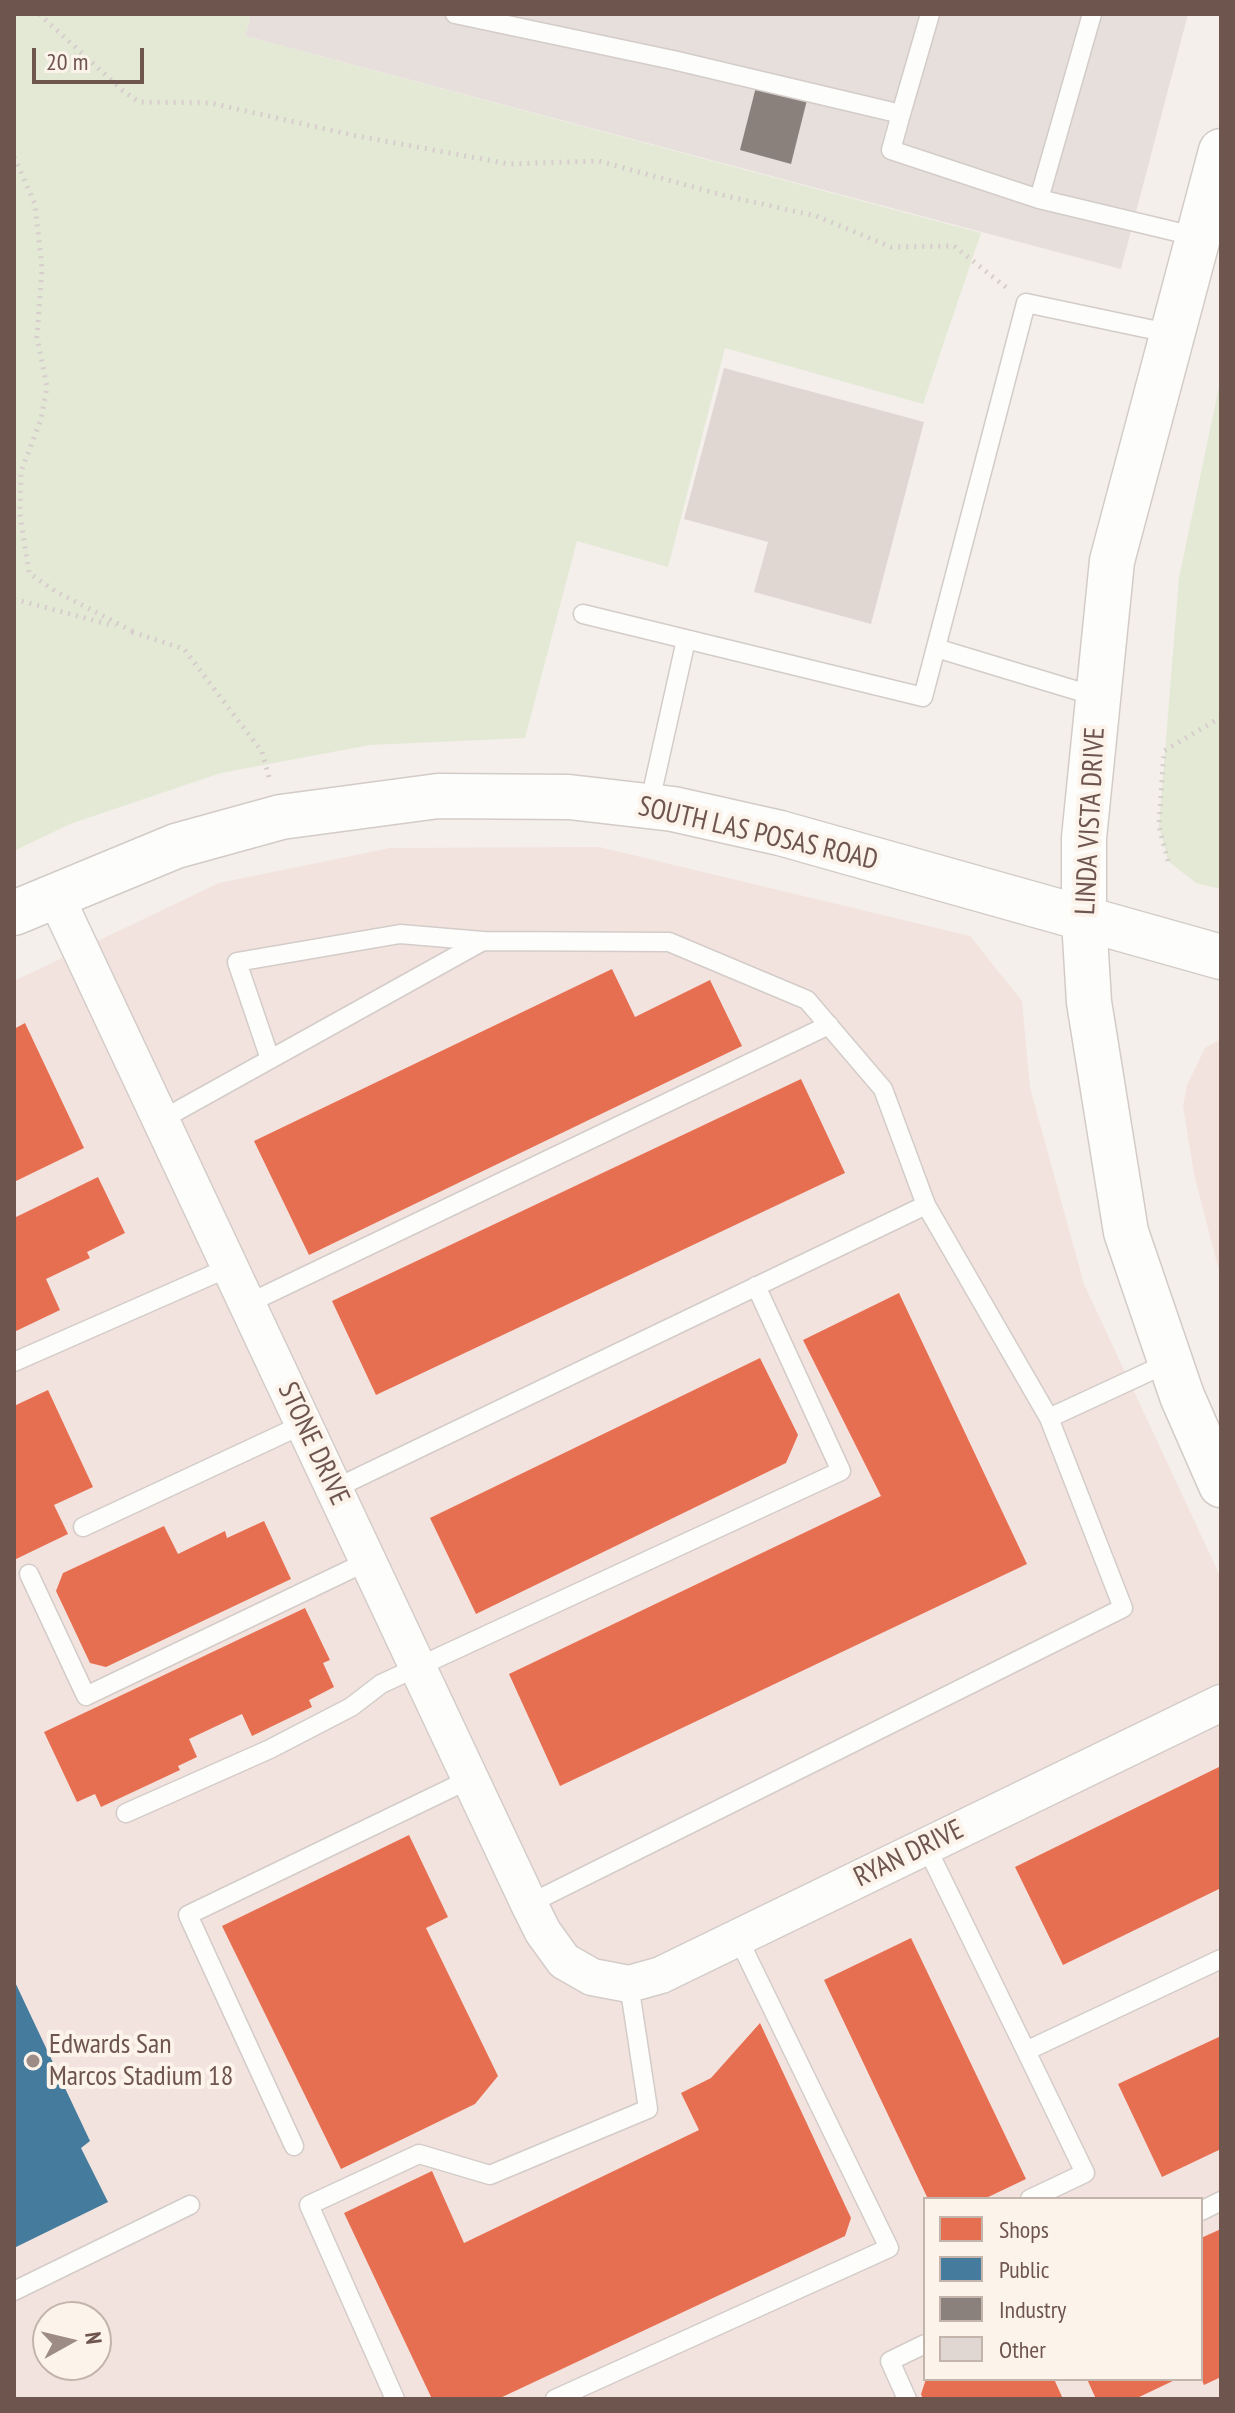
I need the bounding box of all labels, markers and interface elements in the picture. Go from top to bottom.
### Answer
scale bar [36,32,148,82]
text: 20 m [46,46,88,77]
street label: LINDA VISTA DRIVE [1069,726,1113,916]
street label: SOUTH LAS POSAS ROAD [635,790,881,878]
street label: STONE DRIVE [270,1377,356,1511]
street label: RYAN DRIVE [849,1813,969,1895]
place label: Edwards San Marcos Stadium 18 [49,2028,233,2094]
marker: Edwards San Marcos Stadium 18 [24,2052,42,2070]
legend [923,2197,1203,2381]
text: Shops [999,2214,1049,2245]
text: Public [999,2254,1049,2285]
text: Industry [999,2294,1066,2325]
north arrow [32,2301,112,2381]
text: N [79,2330,108,2346]
text: Other [999,2334,1046,2365]

